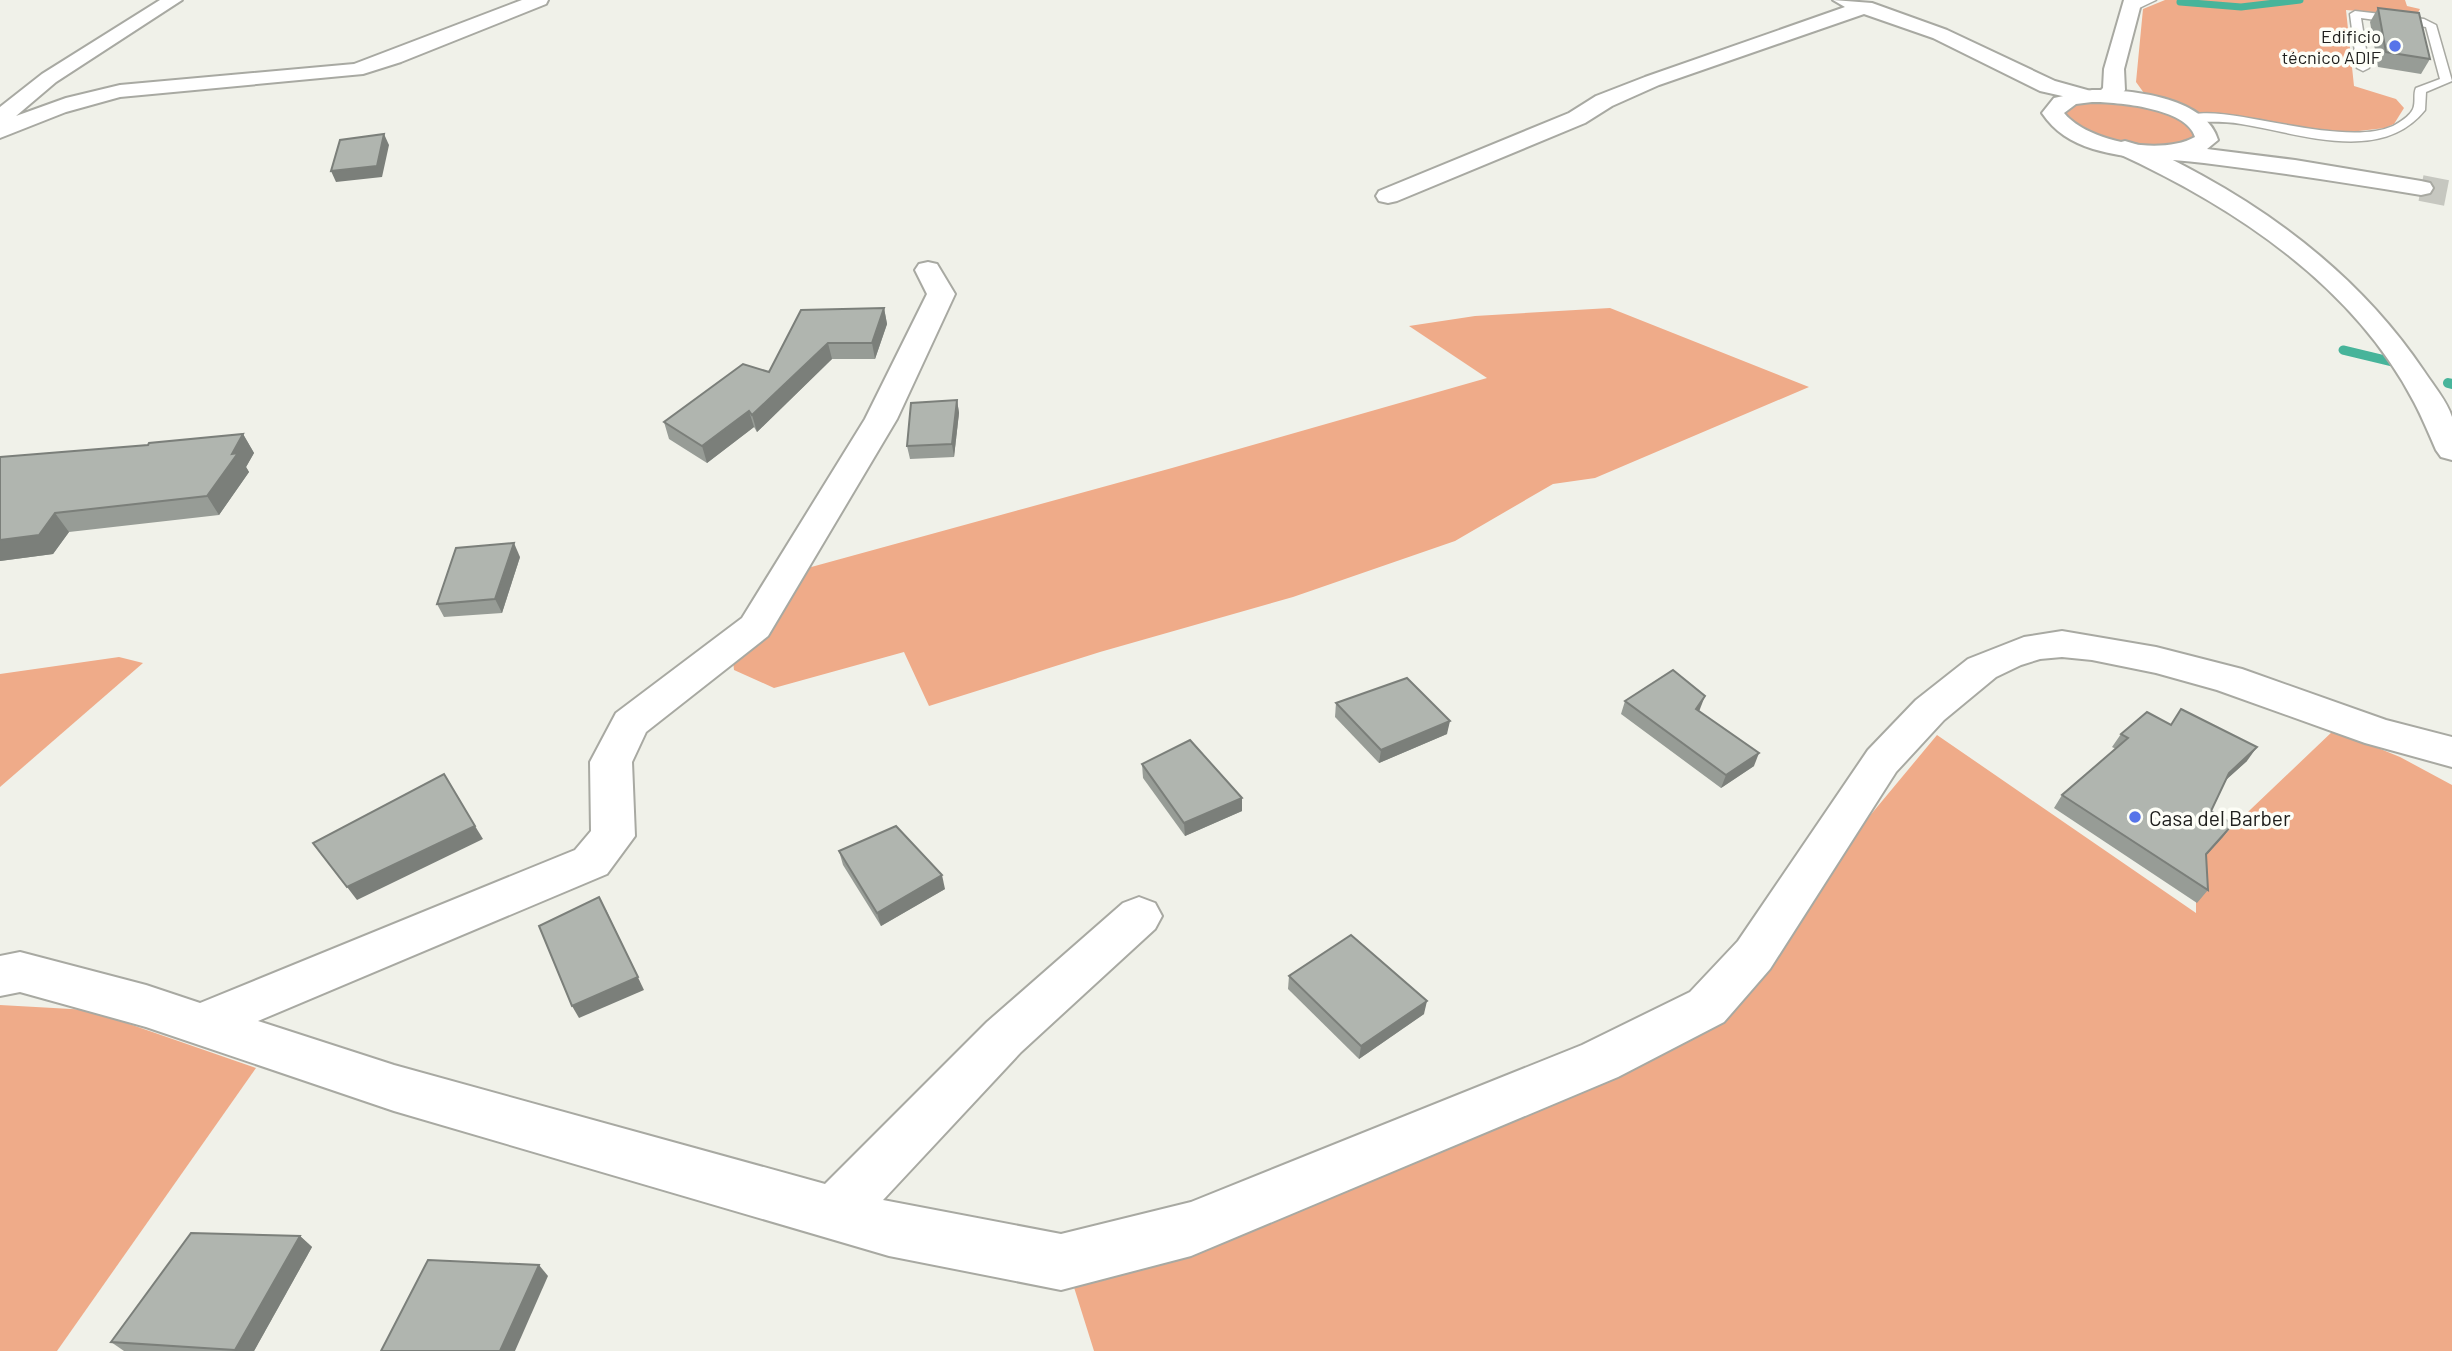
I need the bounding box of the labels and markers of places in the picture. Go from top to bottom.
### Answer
place label: Edificio técnico ADIF [2282,25,2381,68]
marker: Edificio técnico ADIF [2387,38,2403,54]
place label: Casa del Barber [2149,805,2291,830]
marker: Casa del Barber [2127,809,2143,825]

